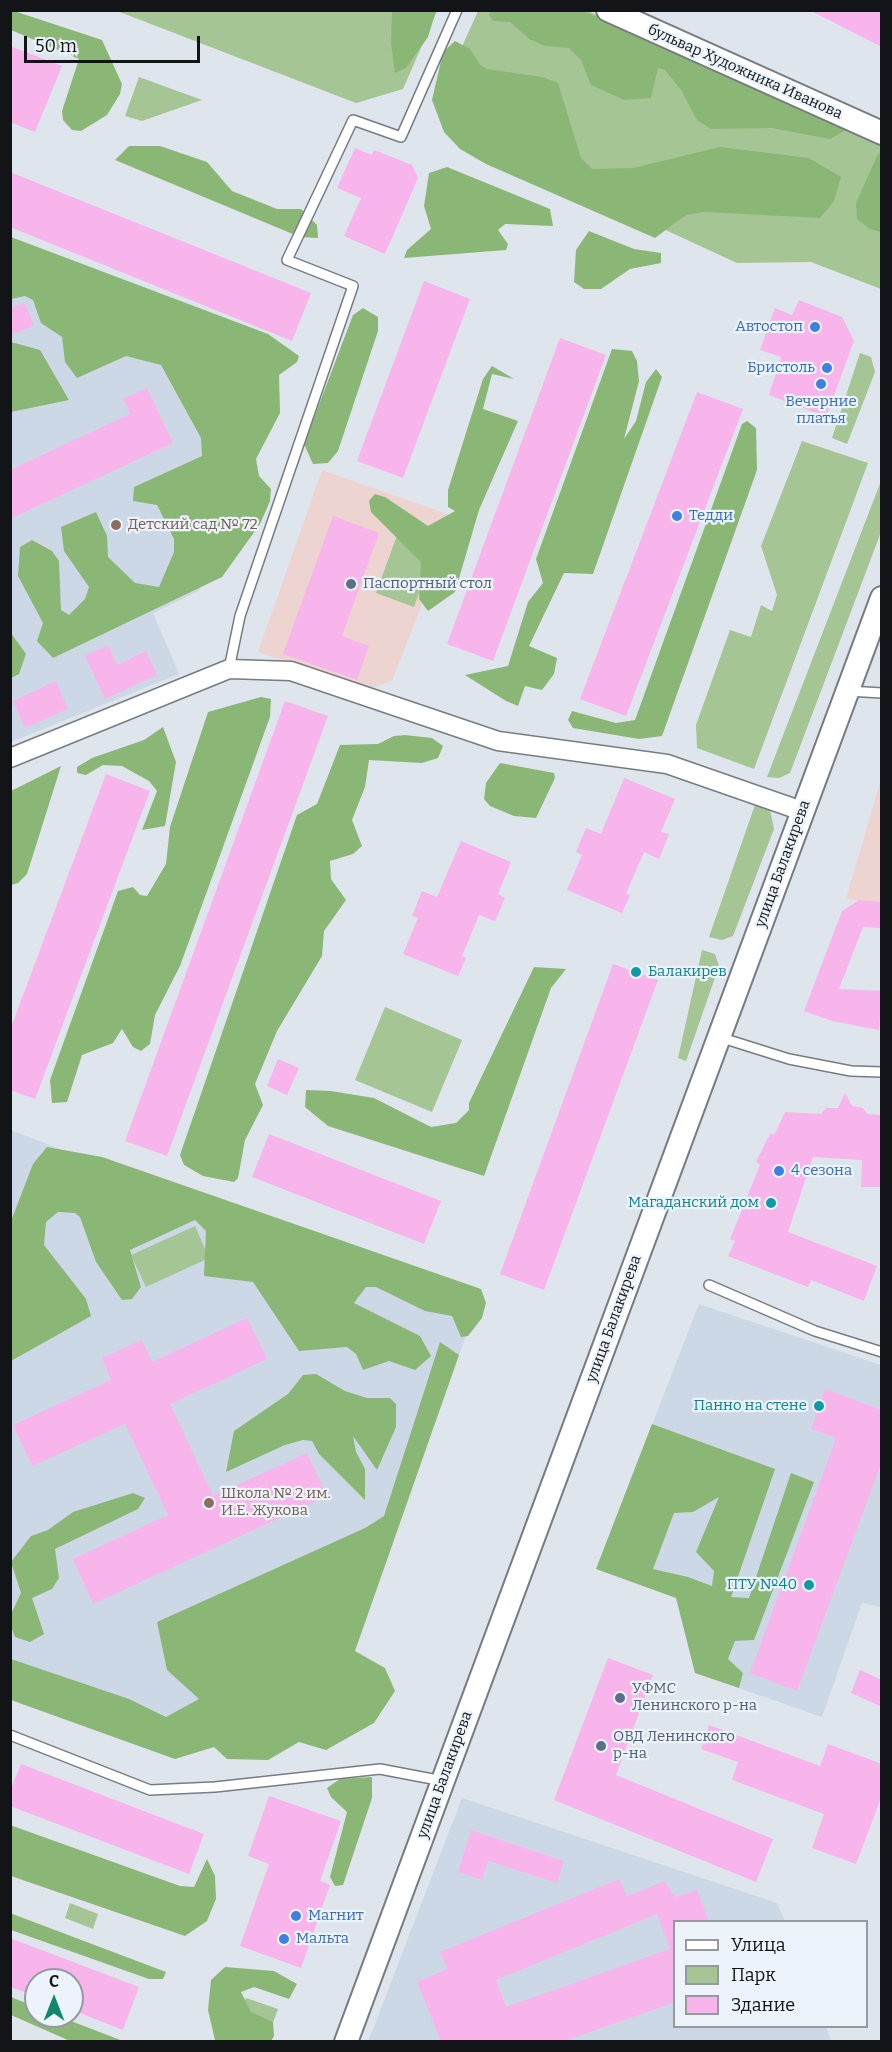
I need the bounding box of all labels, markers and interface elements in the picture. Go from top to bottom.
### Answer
street label: бульвар Художника Иванова [645,21,845,123]
scale bar [27,24,202,62]
text: 50 m [35,35,77,57]
place label: Автостоп [735,318,803,336]
marker: Автостоп [808,320,822,334]
place label: Бристоль [747,359,815,377]
marker: Бристоль [820,361,834,375]
marker: Вечерние платья [814,377,828,391]
place label: Вечерние платья [785,393,857,428]
place label: Тедди [689,507,733,525]
marker: Тедди [670,509,684,523]
place label: Детский сад № 72 [128,516,258,534]
marker: Детский сад № 72 [109,518,123,532]
place label: Паспортный стол [363,575,492,593]
marker: Паспортный стол [344,577,358,591]
street label: улица Балакирева [752,798,814,930]
place label: Балакирев [648,963,727,981]
marker: Балакирев [629,965,643,979]
place label: 4 сезона [791,1162,852,1180]
marker: 4 сезона [772,1164,786,1178]
place label: Магаданский дом [628,1194,759,1212]
marker: Магаданский дом [764,1196,778,1210]
street label: улица Балакирева [583,1253,645,1385]
place label: Панно на стене [693,1397,807,1415]
marker: Панно на стене [812,1399,826,1413]
place label: Школа № 2 им. И.Е. Жукова [221,1485,331,1520]
marker: Школа № 2 им. И.Е. Жукова [202,1496,216,1510]
place label: ПТУ №40 [727,1576,797,1594]
marker: ПТУ №40 [802,1578,816,1592]
place label: УФМС Ленинского р-на [632,1680,757,1715]
marker: УФМС Ленинского р-на [613,1691,627,1705]
street label: улица Балакирева [414,1709,476,1841]
place label: ОВД Ленинского р-на [613,1728,735,1763]
marker: ОВД Ленинского р-на [594,1739,608,1753]
place label: Магнит [308,1907,364,1925]
marker: Магнит [289,1909,303,1923]
legend [673,1920,868,2028]
place label: Мальта [296,1930,349,1948]
marker: Мальта [277,1932,291,1946]
text: Улица [731,1934,786,1956]
text: Парк [731,1964,776,1986]
north arrow [24,1968,84,2028]
text: С [49,1972,59,1991]
text: Здание [731,1994,795,2016]

